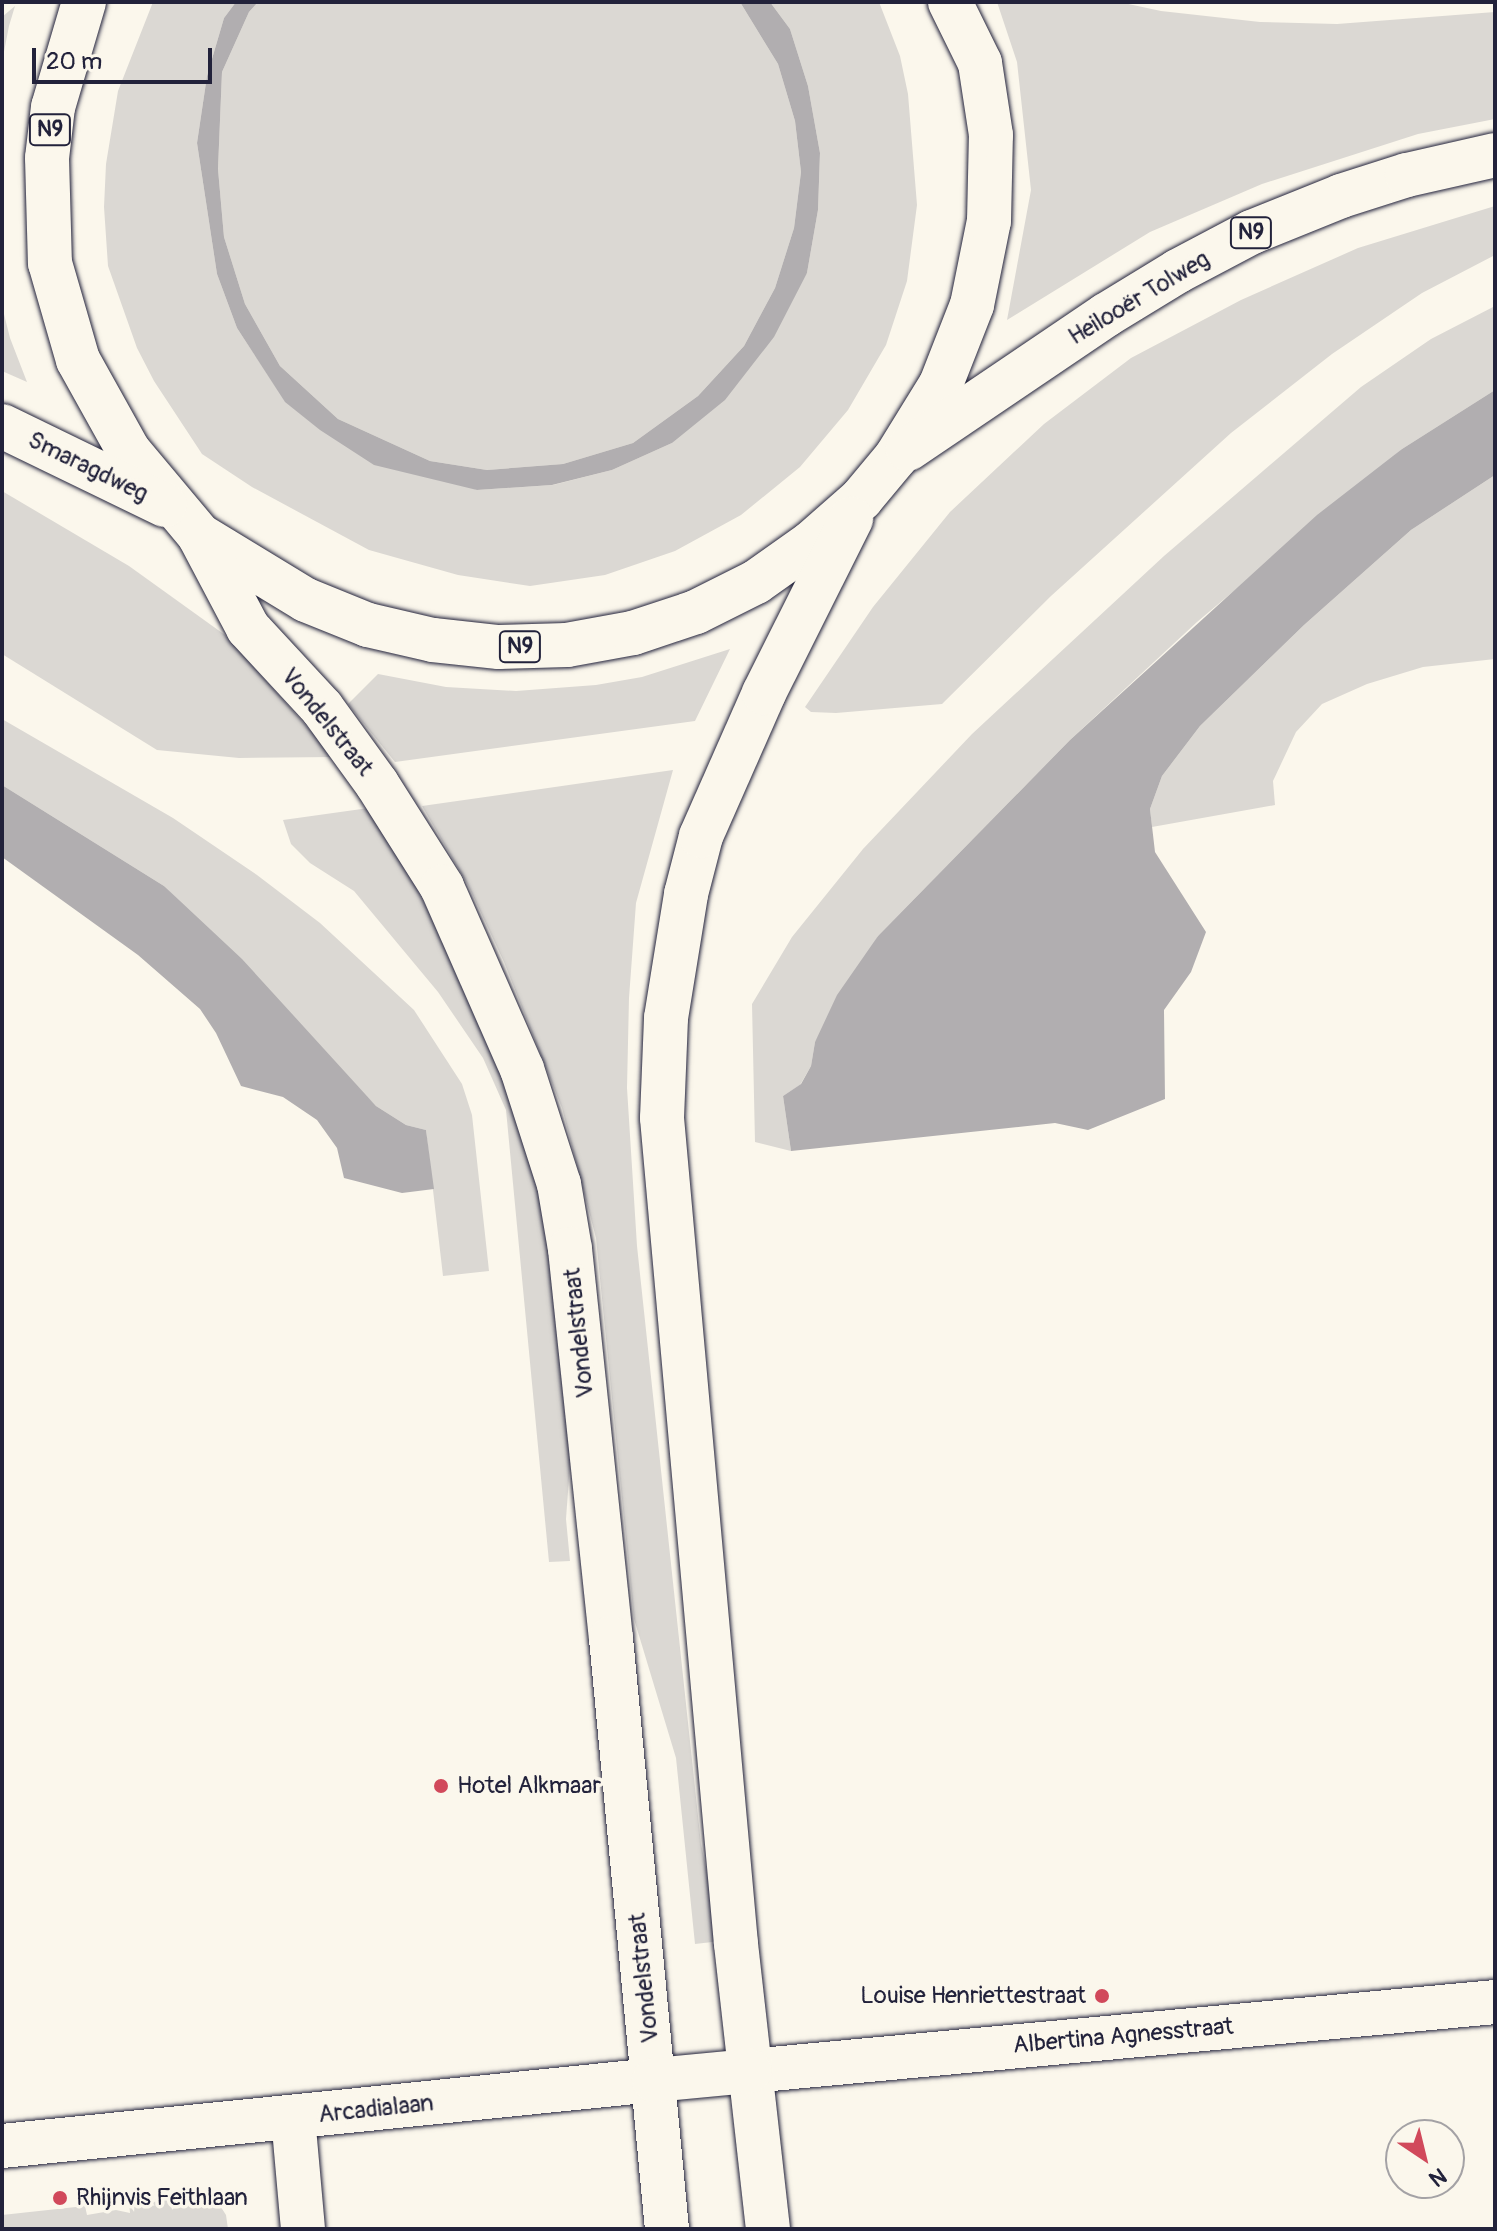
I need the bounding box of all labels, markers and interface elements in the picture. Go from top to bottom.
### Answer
scale bar [36,32,216,82]
text: 20 m [46,47,102,76]
road number: N9 [28,112,72,148]
road number: N9 [1229,215,1273,251]
street label: Heilooër Tolweg [1063,245,1215,351]
street label: Smaragdweg [23,426,153,508]
road number: N9 [498,629,542,665]
street label: Vondelstraat [275,662,379,782]
street label: Vondelstraat [558,1267,600,1399]
place label: Hotel Alkmaar [457,1772,601,1800]
marker: Hotel Alkmaar [432,1777,450,1795]
street label: Vondelstraat [623,1912,665,2044]
place label: Louise Henriettestraat [860,1982,1086,2010]
marker: Louise Henriettestraat [1093,1987,1111,2005]
street label: Albertina Agnesstraat [1012,2012,1234,2060]
street label: Arcadialaan [317,2089,435,2129]
north arrow [1385,2119,1465,2199]
text: N [1423,2161,1452,2193]
place label: Rhijnvis Feithlaan [76,2184,248,2212]
marker: Rhijnvis Feithlaan [51,2189,69,2207]

